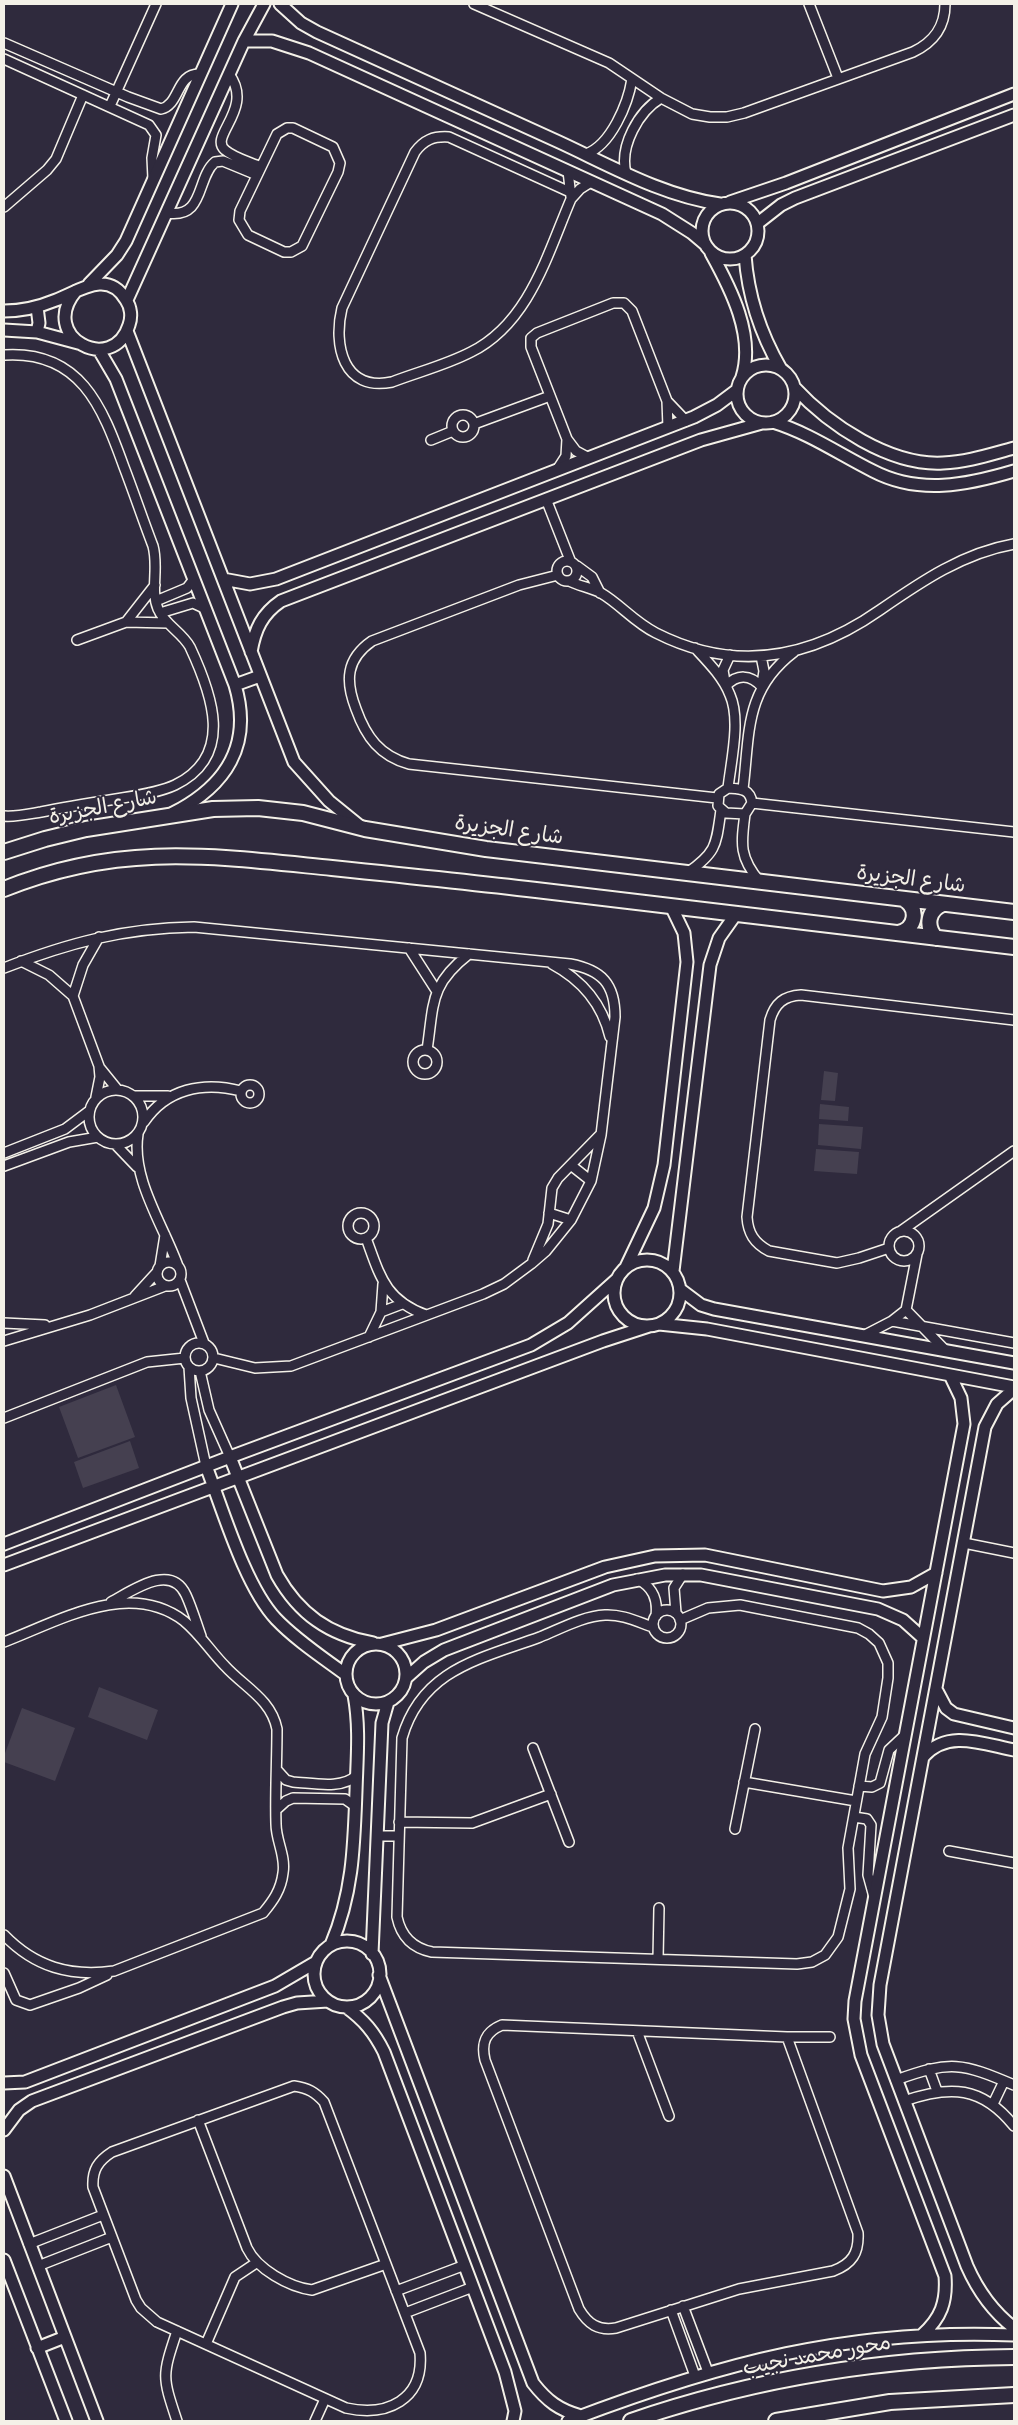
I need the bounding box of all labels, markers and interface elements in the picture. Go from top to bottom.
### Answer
street label: شارع الجزيرة [47,785,159,831]
street label: شارع الجزيرة [453,811,565,851]
street label: شارع الجزيرة [855,861,967,899]
street label: محور محمد نجيب [741,2331,893,2381]

